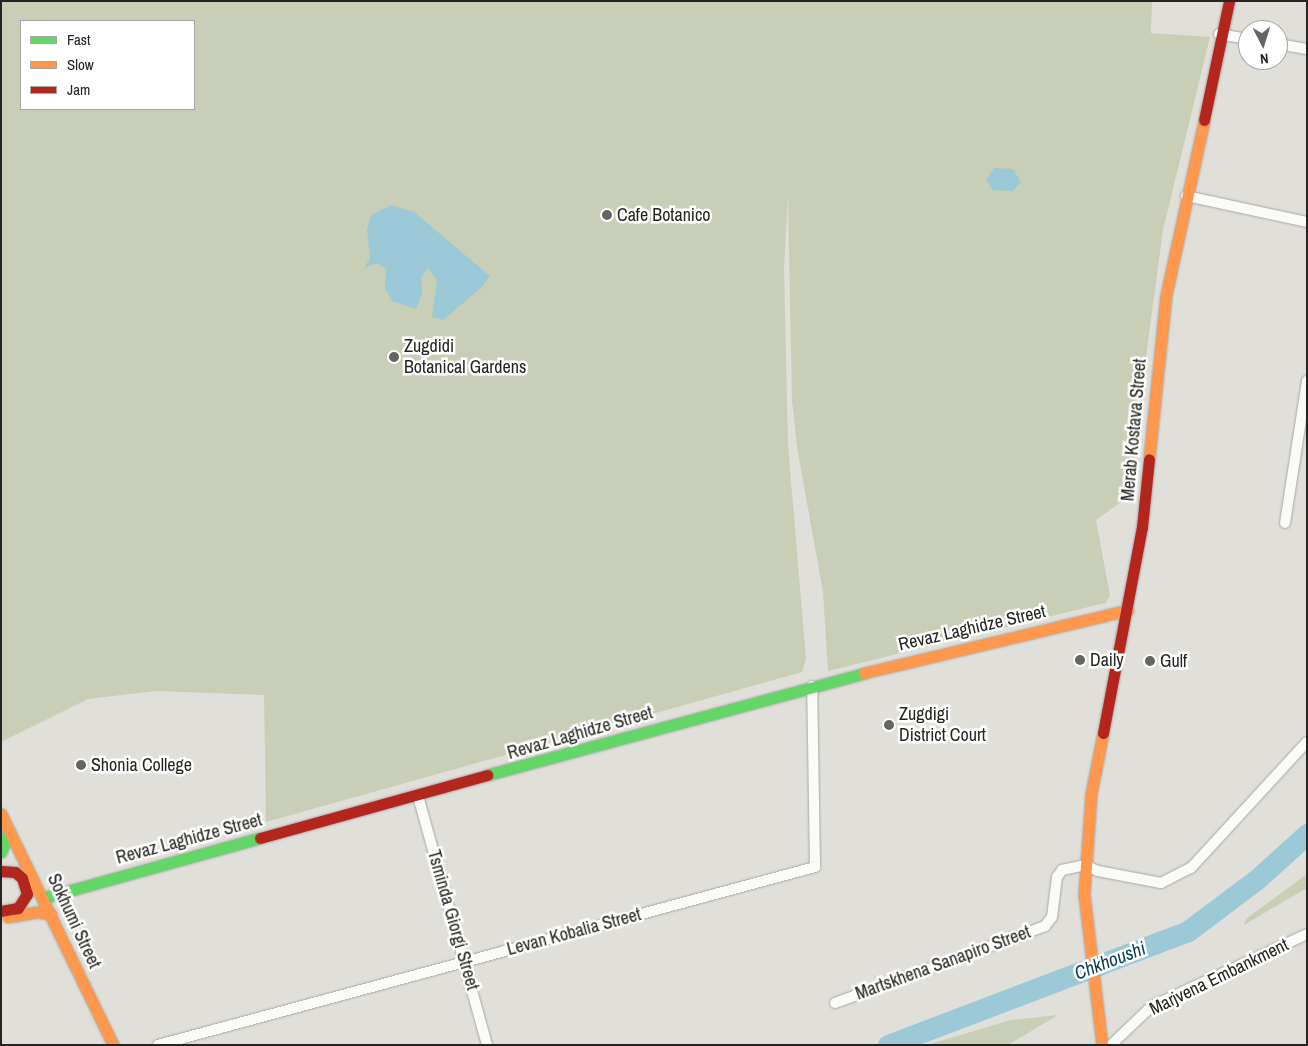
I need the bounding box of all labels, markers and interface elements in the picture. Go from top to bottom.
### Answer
legend [20,20,195,110]
north arrow [1238,20,1288,70]
text: Fast [67,29,90,50]
text: N [1259,50,1269,68]
text: Slow [67,54,94,75]
text: Jam [67,79,90,100]
place label: Cafe Botanico [617,204,711,226]
marker: Cafe Botanico [601,209,613,221]
place label: Zugdidi Botanical Gardens [404,336,526,378]
marker: Zugdidi Botanical Gardens [388,351,400,363]
street label: Merab Kostava Street [1117,358,1151,502]
street label: Revaz Laghidze Street [896,601,1048,655]
place label: Daily [1090,649,1124,671]
place label: Gulf [1160,650,1187,672]
marker: Daily [1074,654,1086,666]
marker: Gulf [1144,655,1156,667]
street label: Revaz Laghidze Street [505,702,655,764]
place label: Zugdigi District Court [899,704,986,746]
marker: Zugdigi District Court [883,719,895,731]
place label: Shonia College [91,754,192,776]
marker: Shonia College [75,759,87,771]
street label: Revaz Laghidze Street [114,809,264,869]
street label: Tsminda Giorgi Street [423,847,483,993]
street label: Sokhumi Street [43,870,105,972]
street label: Levan Kobalia Street [505,904,643,960]
street label: Martskhena Sanapiro Street [853,921,1033,1005]
street label: Marjvena Embankment [1146,934,1292,1020]
water label: Chkhoushi [1071,937,1149,985]

